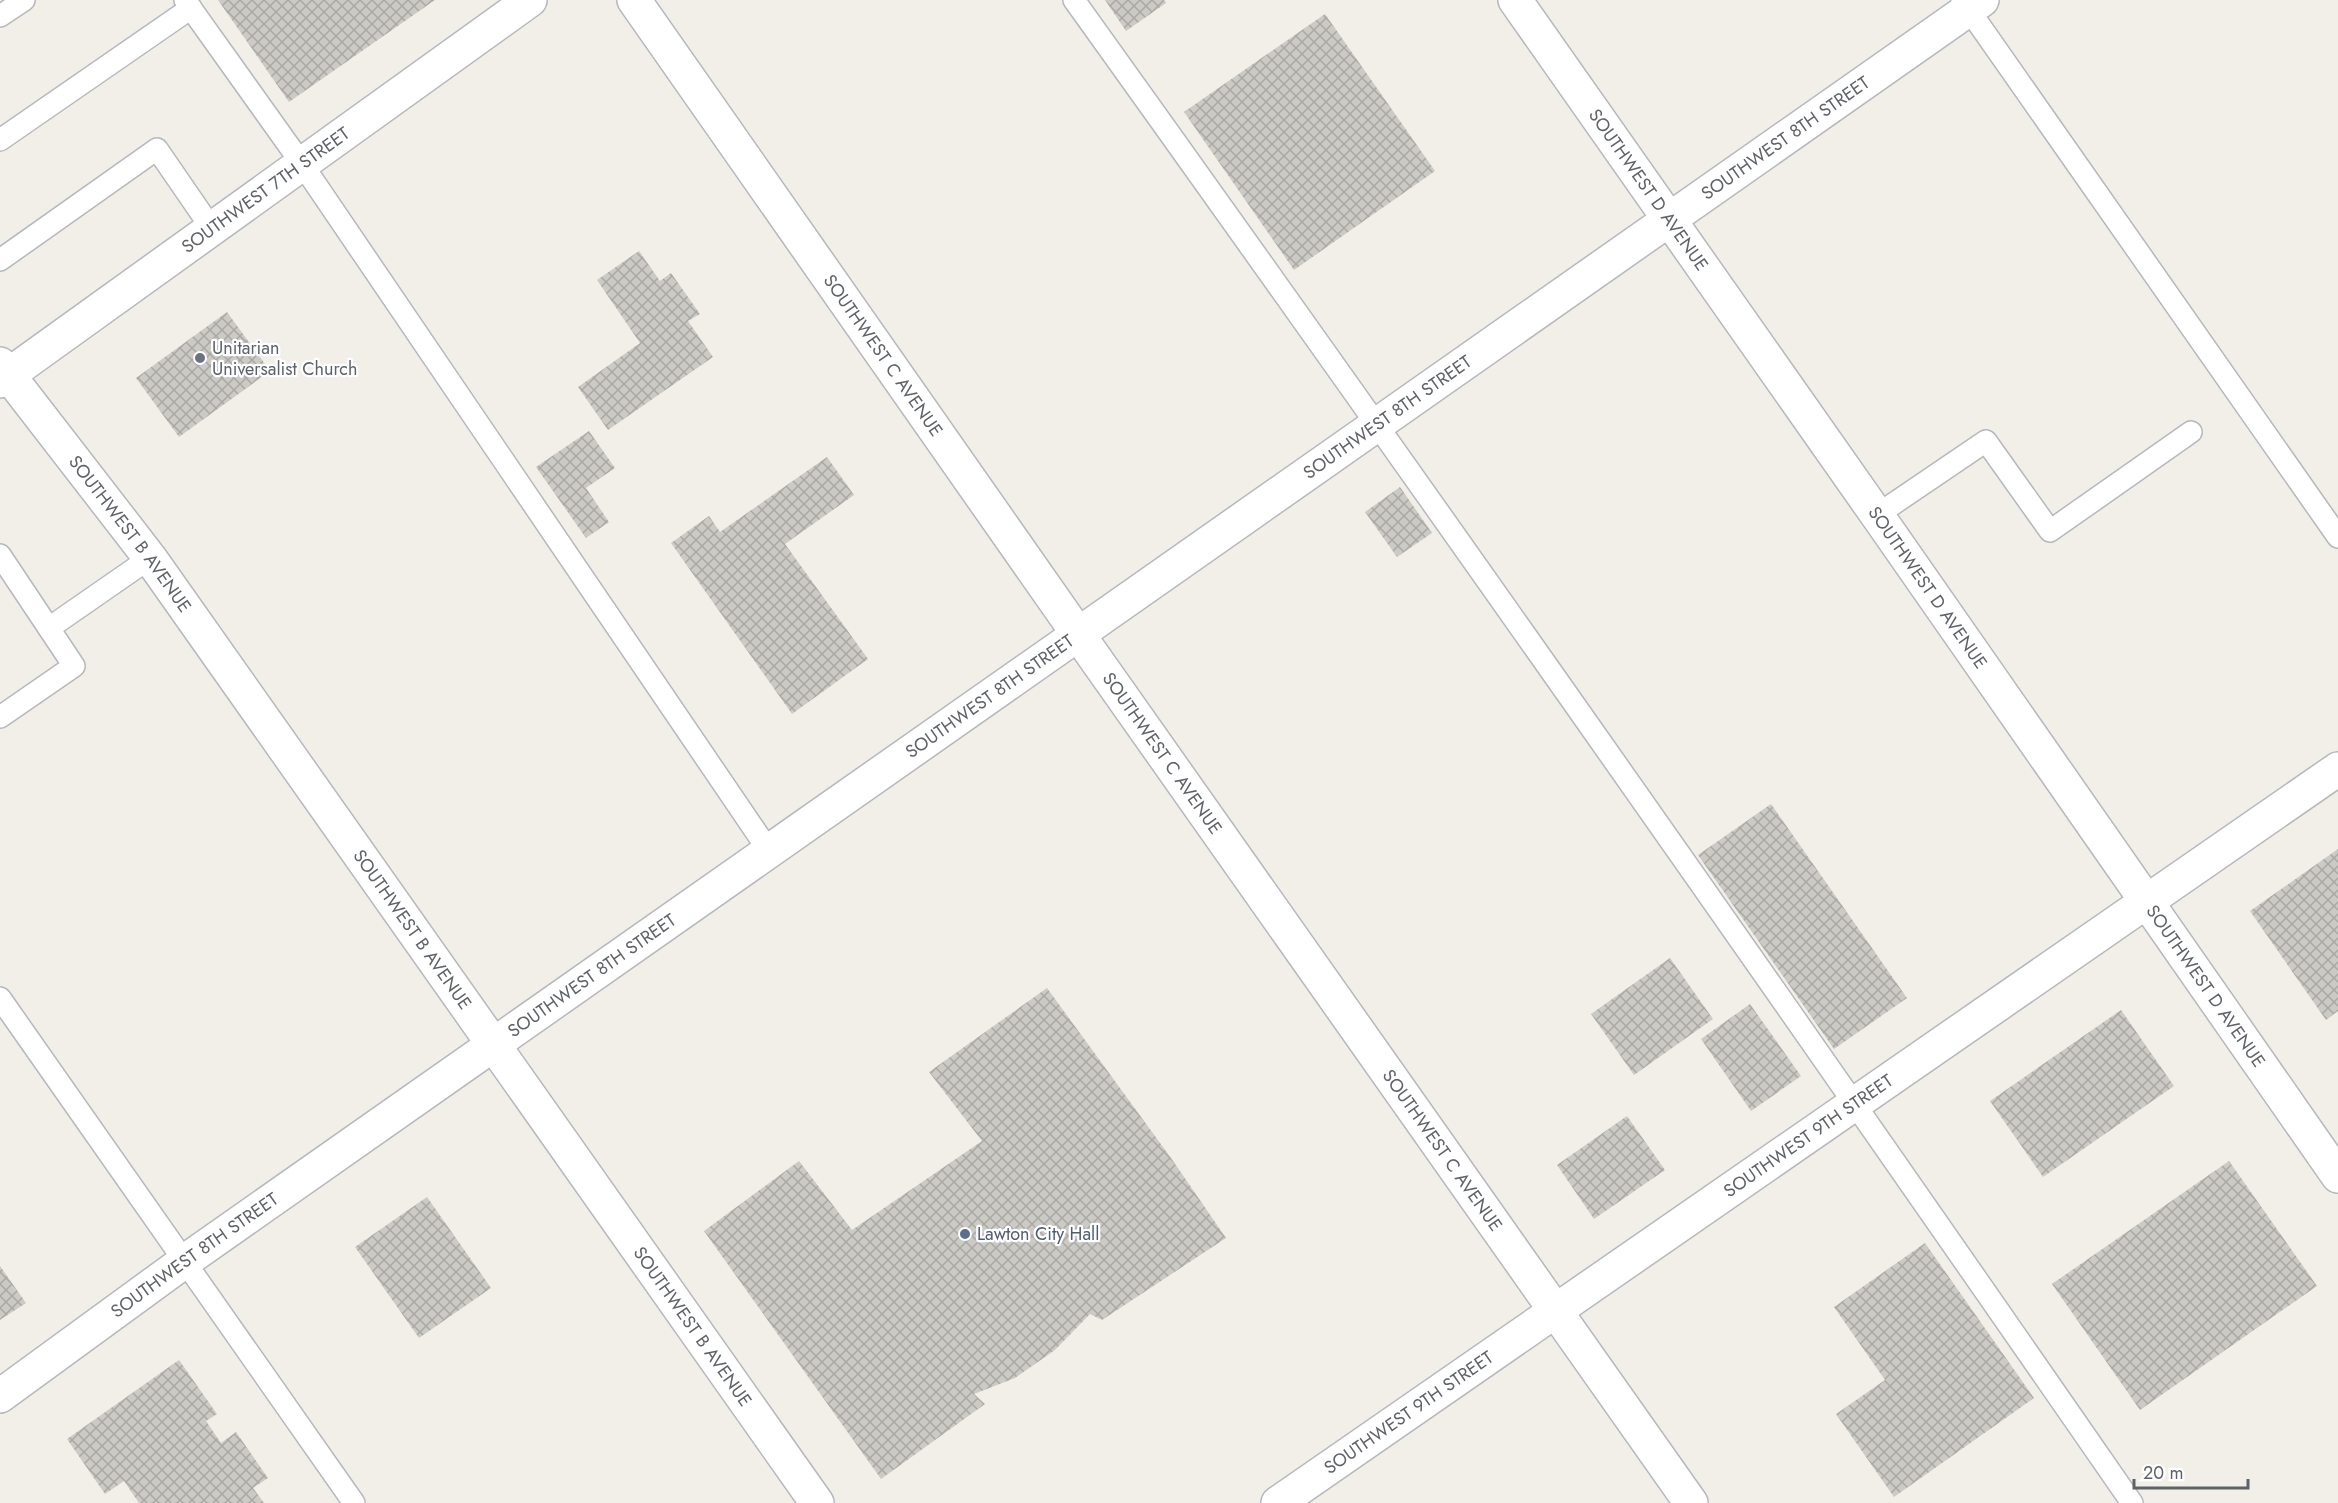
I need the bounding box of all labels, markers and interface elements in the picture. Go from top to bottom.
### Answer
street label: SOUTHWEST 8TH STREET [1696,69,1875,206]
street label: SOUTHWEST D AVENUE [1582,103,1714,276]
street label: SOUTHWEST 7TH STREET [176,120,355,259]
street label: SOUTHWEST C AVENUE [817,269,949,442]
place label: Unitarian Universalist Church [212,335,357,382]
street label: SOUTHWEST 8TH STREET [1298,349,1478,485]
marker: Unitarian Universalist Church [193,351,207,365]
street label: SOUTHWEST B AVENUE [62,450,198,618]
street label: SOUTHWEST D AVENUE [1862,501,1993,674]
street label: SOUTHWEST 8TH STREET [900,628,1080,765]
street label: SOUTHWEST C AVENUE [1096,667,1228,840]
street label: SOUTHWEST B AVENUE [347,844,478,1015]
street label: SOUTHWEST D AVENUE [2140,900,2271,1073]
street label: SOUTHWEST 8TH STREET [502,907,682,1044]
street label: SOUTHWEST C AVENUE [1376,1064,1508,1237]
street label: SOUTHWEST 9TH STREET [1718,1068,1899,1204]
street label: SOUTHWEST 8TH STREET [105,1186,284,1324]
place label: Lawton City Hall [977,1221,1099,1247]
marker: Lawton City Hall [958,1227,972,1241]
street label: SOUTHWEST B AVENUE [627,1241,758,1412]
street label: SOUTHWEST 9TH STREET [1319,1344,1499,1480]
scale bar [2134,1452,2248,1490]
text: 20 m [2143,1460,2183,1486]

